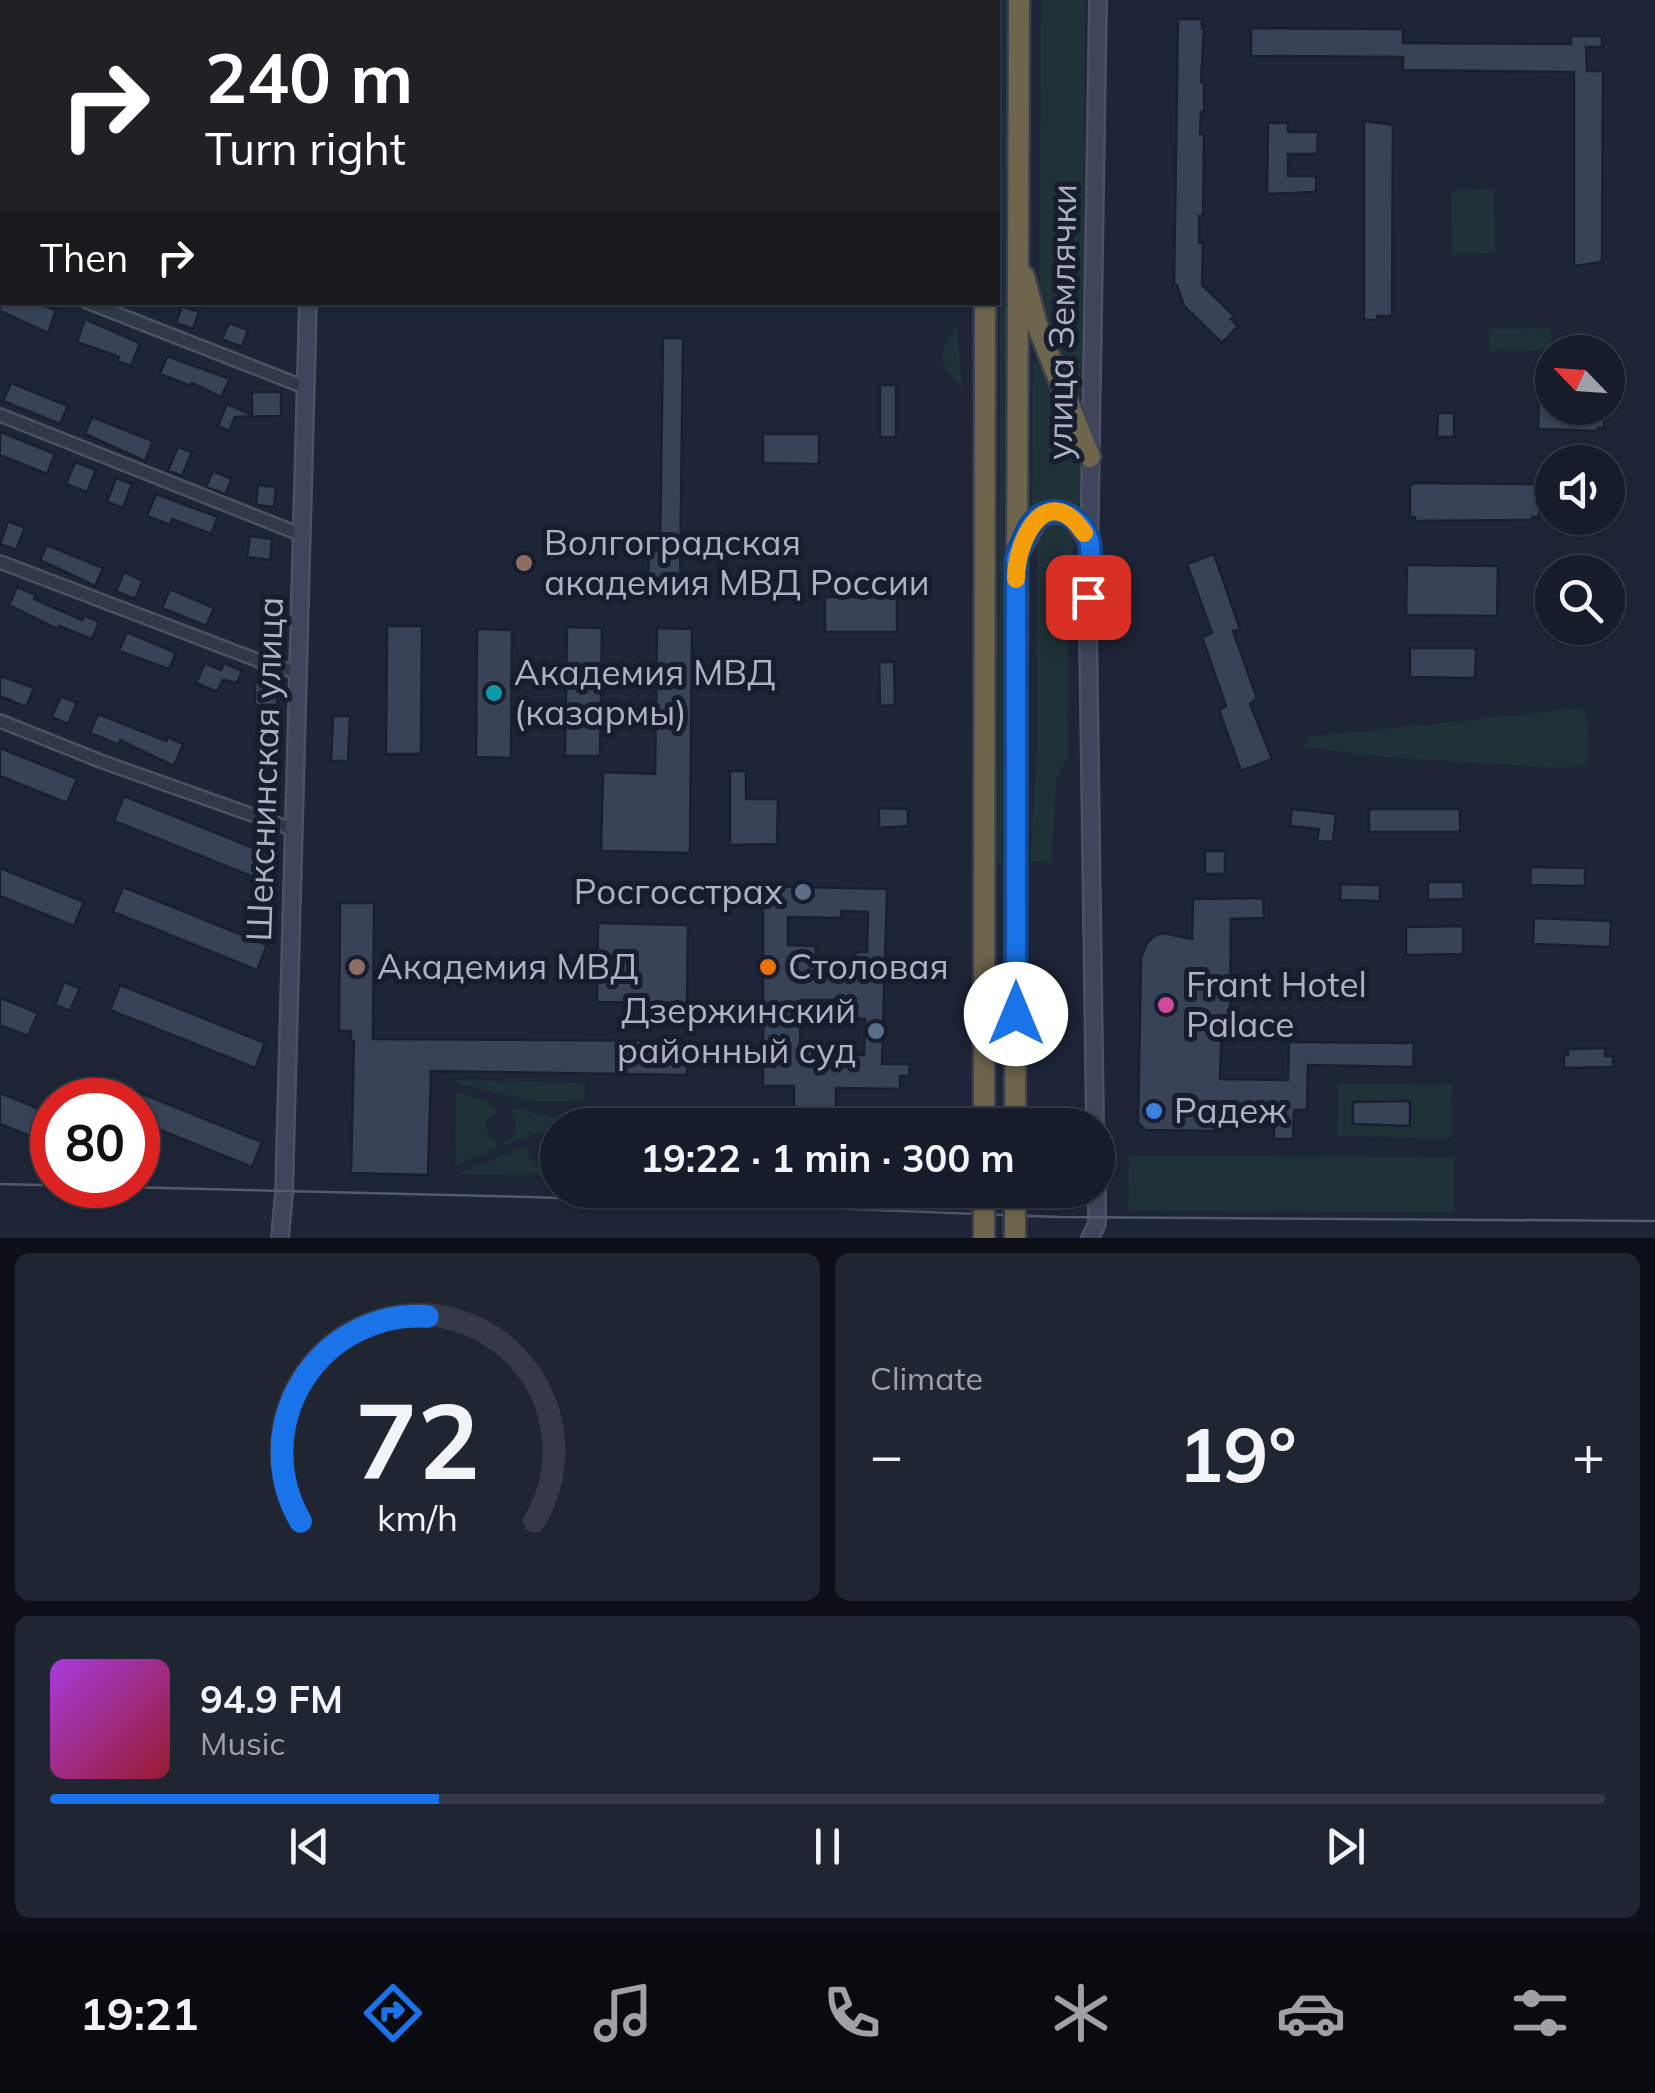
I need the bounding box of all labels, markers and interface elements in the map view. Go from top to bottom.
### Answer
text: 240 m [205,33,413,121]
icon: right [40,40,170,170]
text: Turn right [205,120,406,176]
street label: улица Землячки [1037,184,1085,460]
icon: right [148,230,203,285]
text: Then [40,234,128,282]
north arrow [1535,335,1625,425]
map controls [1535,335,1625,645]
button: sound [1535,445,1625,535]
place label: Волгоградская академия МВД России [544,520,930,604]
marker: Волгоградская академия МВД России [513,552,535,574]
pin [1046,555,1131,640]
button: search [1535,555,1625,645]
icon: arrive [1061,570,1116,625]
street label: Шекснинская улица [236,596,292,942]
place label: Академия МВД (казармы) [514,650,775,734]
marker: Академия МВД (казармы) [483,682,505,704]
place label: Росгосстрах [574,869,783,913]
marker: Росгосстрах [792,881,814,903]
place label: Академия МВД [377,944,638,988]
place label: Столовая [788,944,949,988]
marker: Академия МВД [346,956,368,978]
marker: Столовая [757,956,779,978]
position arrow [964,962,1068,1066]
place label: Frant Hotel Palace [1186,962,1367,1046]
place label: Дзержинский районный суд [617,988,856,1072]
marker: Frant Hotel Palace [1155,994,1177,1016]
marker: Дзержинский районный суд [865,1020,887,1042]
speed limit sign: 80 [30,1078,160,1208]
place label: Радеж [1174,1088,1287,1132]
marker: Радеж [1143,1100,1165,1122]
text: 19:22 · 1 min · 300 m [640,1134,1015,1182]
text: Climate [870,1358,983,1398]
text: 72 [355,1374,480,1505]
text: 19° [1178,1407,1297,1501]
text: − [870,1420,903,1489]
text: + [1572,1420,1605,1489]
text: km/h [377,1495,458,1540]
text: 94.9 FM [200,1675,343,1723]
text: Music [200,1723,285,1763]
icon: previous [282,1819,337,1874]
icon: pause [800,1819,855,1874]
icon: next [1318,1819,1373,1874]
icon: directions [358,1978,428,2048]
icon: music [588,1978,658,2048]
icon: phone [817,1978,887,2048]
icon: climate [1046,1978,1116,2048]
icon: car [1276,1978,1346,2048]
icon: filters [1505,1978,1575,2048]
text: 19:21 [80,1985,199,2041]

